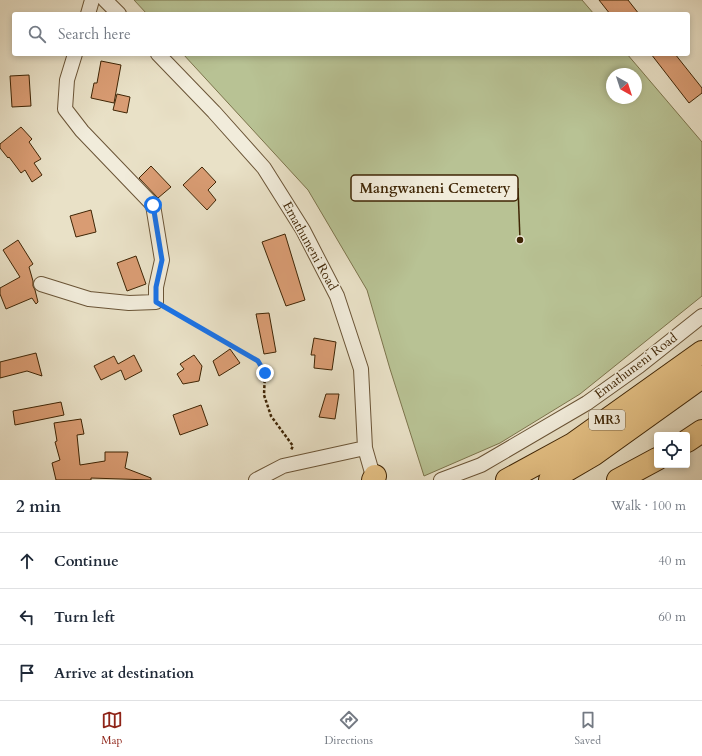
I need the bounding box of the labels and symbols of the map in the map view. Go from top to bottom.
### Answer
north arrow [606,68,642,104]
callout: Mangwaneni Cemetery [351,175,518,201]
text: Mangwaneni Cemetery [359,179,511,198]
route start [144,196,162,214]
street label: Emathuneni Road [278,198,342,294]
street label: Emathuneni Road [591,329,681,403]
route end [256,364,274,382]
road number: MR3 [589,410,625,430]

